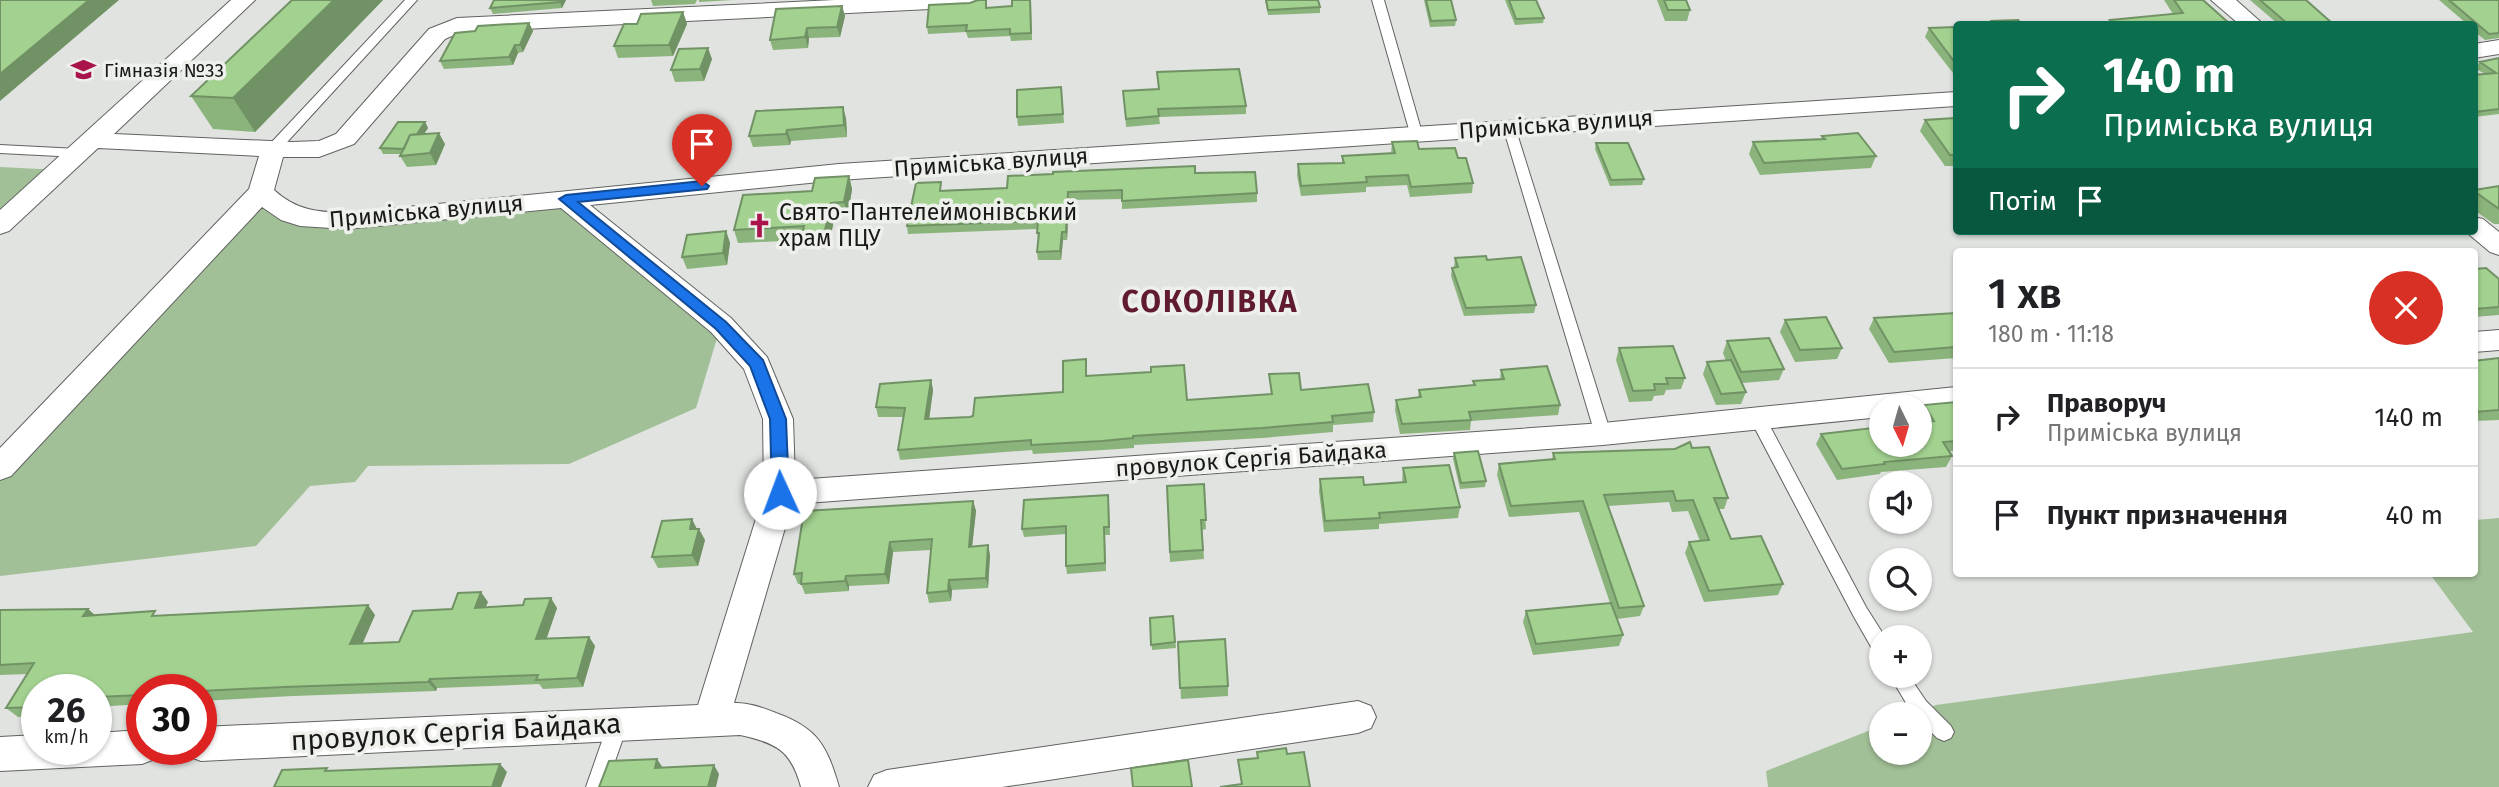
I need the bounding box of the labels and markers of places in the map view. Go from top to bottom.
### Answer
school or university icon: Гімназія №33 [70,56,98,84]
place label: Гімназія №33 [104,59,224,82]
pin [672,114,732,186]
place label: Свято-Пантелеймонівський храм ПЦУ [779,198,1077,252]
church icon: Свято-Пантелеймонівський храм ПЦУ [745,211,773,239]

